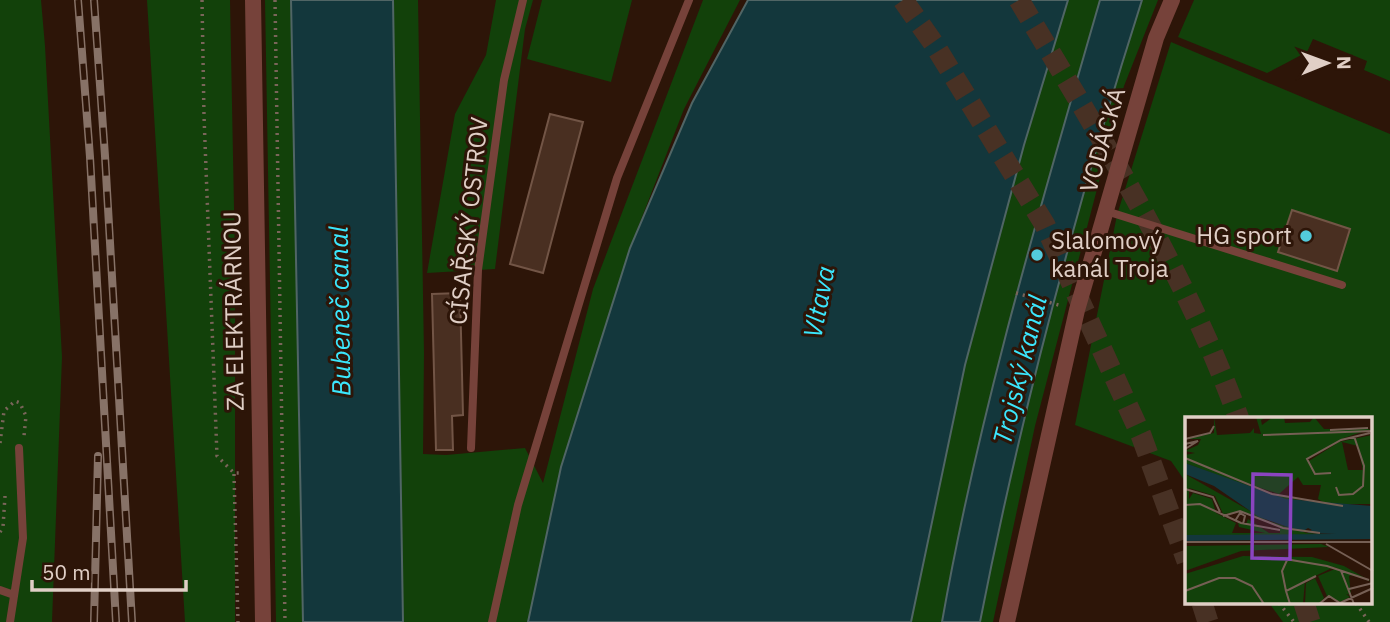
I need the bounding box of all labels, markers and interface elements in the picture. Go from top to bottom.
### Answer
north arrow [1292,28,1362,98]
text: N [1332,56,1356,70]
street label: VODÁCKÁ [1072,84,1132,196]
street label: CÍSAŘSKÝ OSTROV [441,115,495,326]
street label: ZA ELEKTRÁRNOU [215,211,251,411]
place label: HG sport [1196,219,1292,251]
place label: Slalomový kanál Troja [1051,224,1169,284]
water label: Bubeneč canal [321,226,357,396]
marker: HG sport [1298,228,1314,244]
marker: Slalomový kanál Troja [1029,247,1045,263]
water label: Vltava [794,263,842,341]
water label: Trojský kanál [984,291,1054,448]
inset map [1185,417,1372,604]
scale bar [32,548,186,592]
text: 50 m [42,558,91,586]

